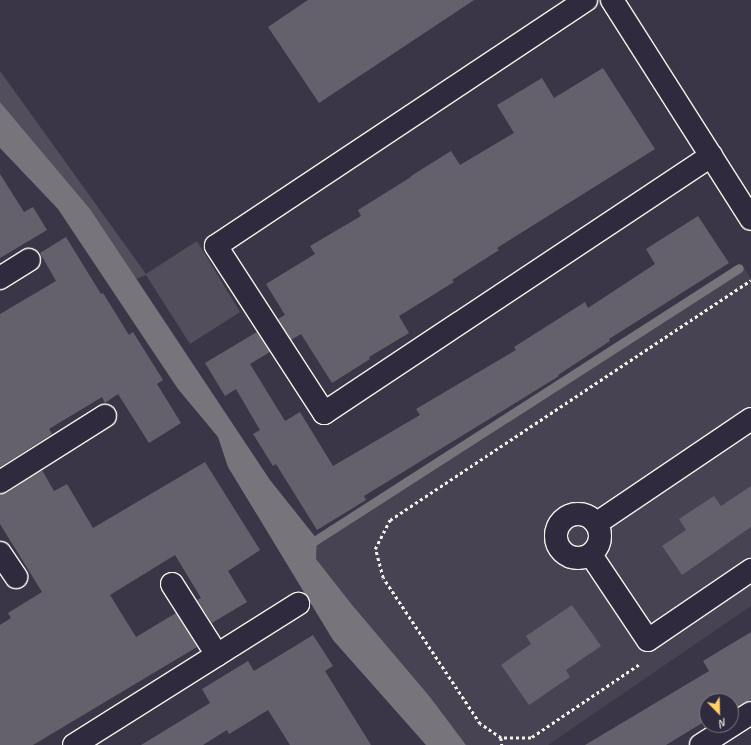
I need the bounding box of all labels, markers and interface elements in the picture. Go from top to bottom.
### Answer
north arrow [699,693,739,733]
text: N [717,715,729,731]

